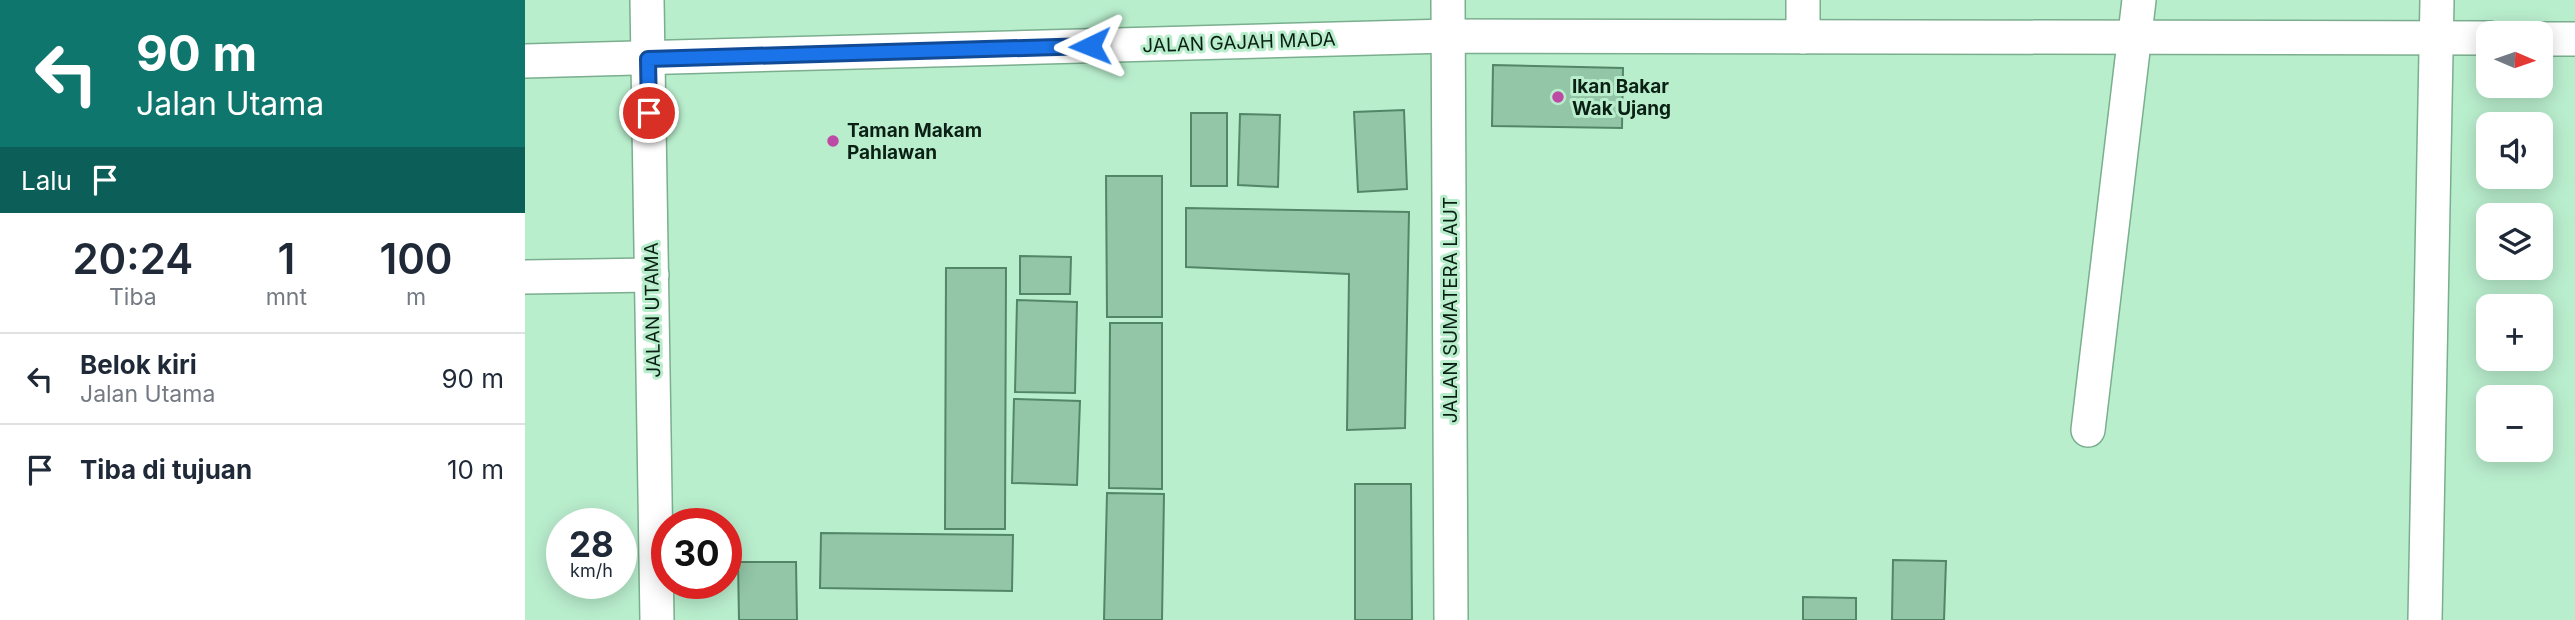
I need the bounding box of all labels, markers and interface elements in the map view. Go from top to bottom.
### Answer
position arrow [1053,9,1127,83]
north arrow [2476,21,2553,98]
map controls [2476,21,2553,462]
text: 90 m [136,24,257,83]
icon: left [21,28,112,119]
street label: JALAN GAJAH MADA [1142,28,1336,57]
place label: Ikan Bakar Wak Ujang [1572,75,1671,120]
pin [619,83,679,143]
text: Jalan Utama [136,84,324,123]
marker: Ikan Bakar Wak Ujang [1550,89,1566,105]
icon: arrive [630,94,668,132]
button: sound [2476,112,2553,189]
place label: Taman Makam Pahlawan [847,119,982,164]
marker: Taman Makam Pahlawan [825,133,841,149]
icon: arrive [86,161,124,199]
text: Lalu [21,165,72,196]
street label: JALAN SUMATERA LAUT [1439,197,1462,423]
button: layers [2476,203,2553,280]
text: 20:24 [72,233,193,284]
text: 1 [277,233,295,284]
text: 100 [379,233,453,284]
street label: JALAN UTAMA [640,242,665,378]
text: Tiba [109,283,157,311]
text: mnt [266,283,307,311]
text: m [406,283,426,311]
button: + [2476,294,2553,371]
text: Belok kiri [80,349,197,380]
icon: left [21,360,59,398]
text: 90 m [441,363,504,394]
text: Jalan Utama [80,380,215,408]
button: − [2476,385,2553,462]
icon: arrive [21,451,59,489]
text: Tiba di tujuan [80,454,252,485]
text: 10 m [447,454,504,485]
speed limit sign: 30 [651,508,742,599]
text: 28 [569,523,614,565]
text: km/h [570,560,613,581]

